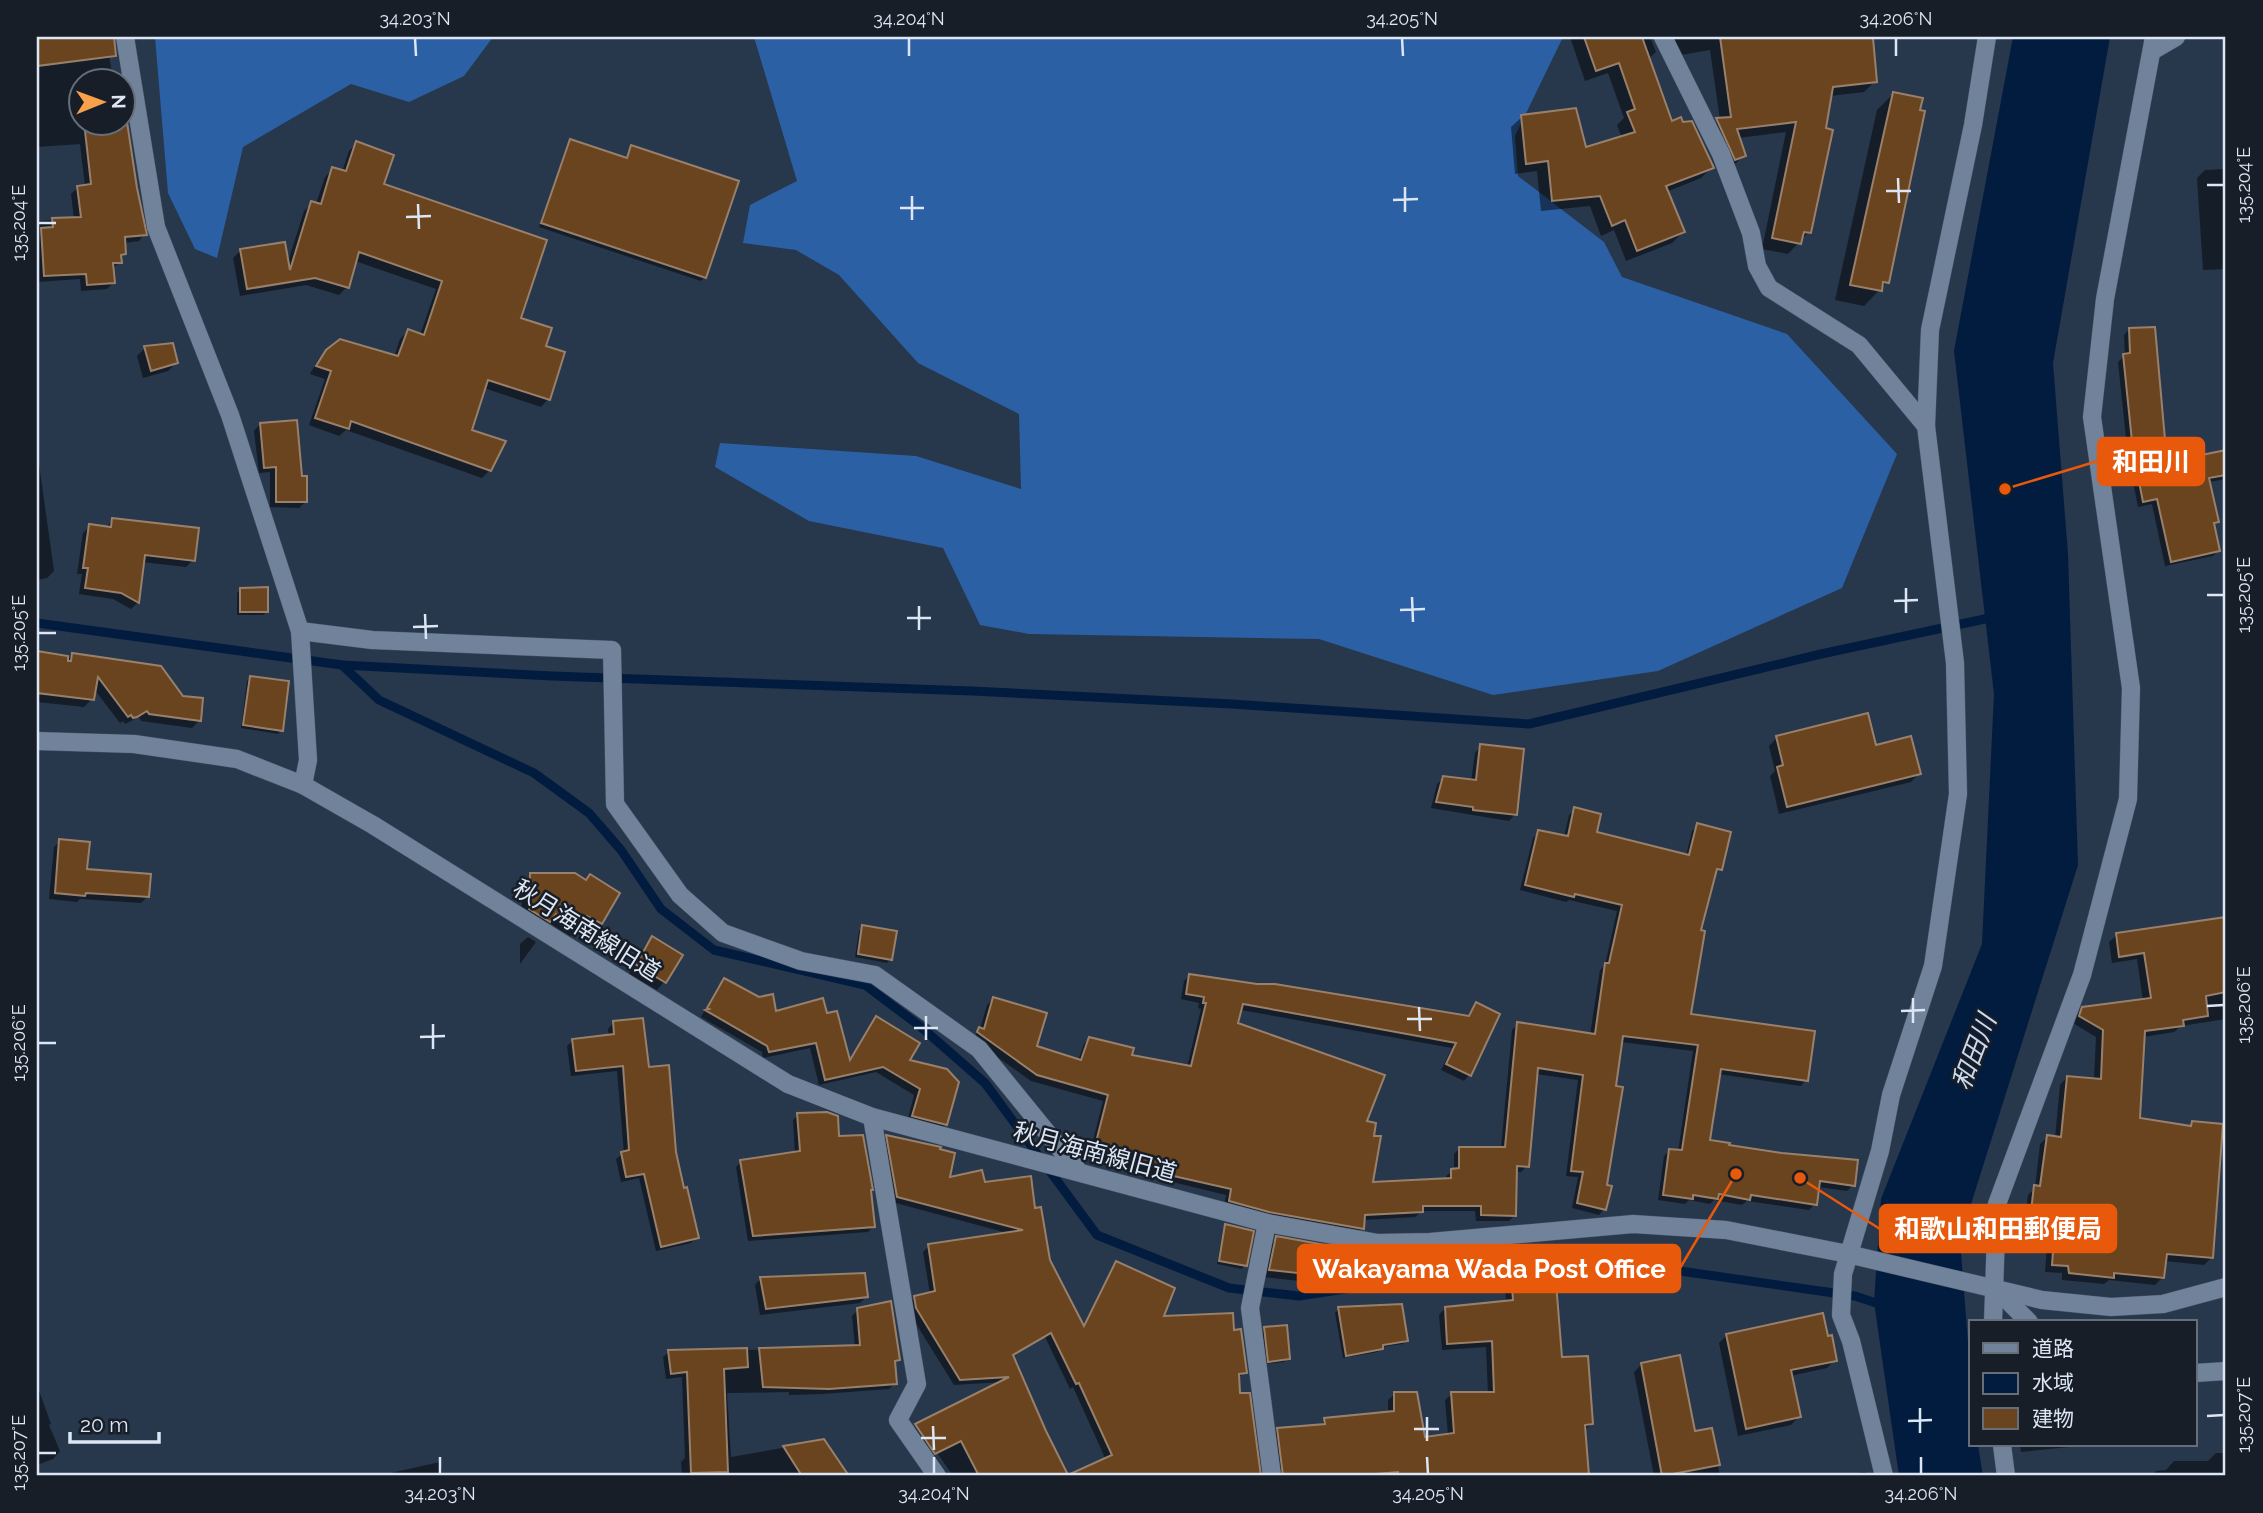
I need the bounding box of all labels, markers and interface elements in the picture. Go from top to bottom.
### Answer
text: 34.203°N [379,8,451,29]
text: 34.204°N [873,8,945,29]
text: 34.205°N [1366,8,1438,29]
text: 34.206°N [1860,8,1932,29]
north arrow [66,66,136,136]
text: N [108,94,130,109]
text: 135.204°E [2233,147,2254,223]
text: 135.204°E [8,185,29,261]
callout: 和田川 [2098,438,2204,485]
text: 和田川 [2112,447,2190,477]
text: 135.205°E [2233,557,2254,633]
text: 135.205°E [8,595,29,671]
street label: 秋月海南線旧道 [508,873,666,987]
text: 135.206°E [2233,966,2254,1044]
text: 135.206°E [8,1004,29,1082]
water label: 和田川 [1946,1007,2003,1094]
street label: 秋月海南線旧道 [1010,1116,1180,1188]
callout: 和歌山和田郵便局 [1880,1205,2116,1252]
text: 和歌山和田郵便局 [1894,1214,2102,1244]
callout: Wakayama Wada Post Office [1298,1245,1680,1292]
text: Wakayama Wada Post Office [1312,1254,1666,1284]
legend [1969,1320,2196,1446]
text: 道路 [2032,1336,2074,1361]
text: 水域 [2032,1370,2074,1395]
text: 135.207°E [2233,1377,2254,1453]
scale bar [70,1401,159,1445]
text: 建物 [2032,1406,2074,1431]
text: 20 m [80,1412,128,1437]
text: 135.207°E [8,1415,29,1491]
text: 34.203°N [404,1483,476,1504]
text: 34.204°N [898,1483,970,1504]
text: 34.205°N [1392,1483,1464,1504]
text: 34.206°N [1885,1483,1957,1504]

